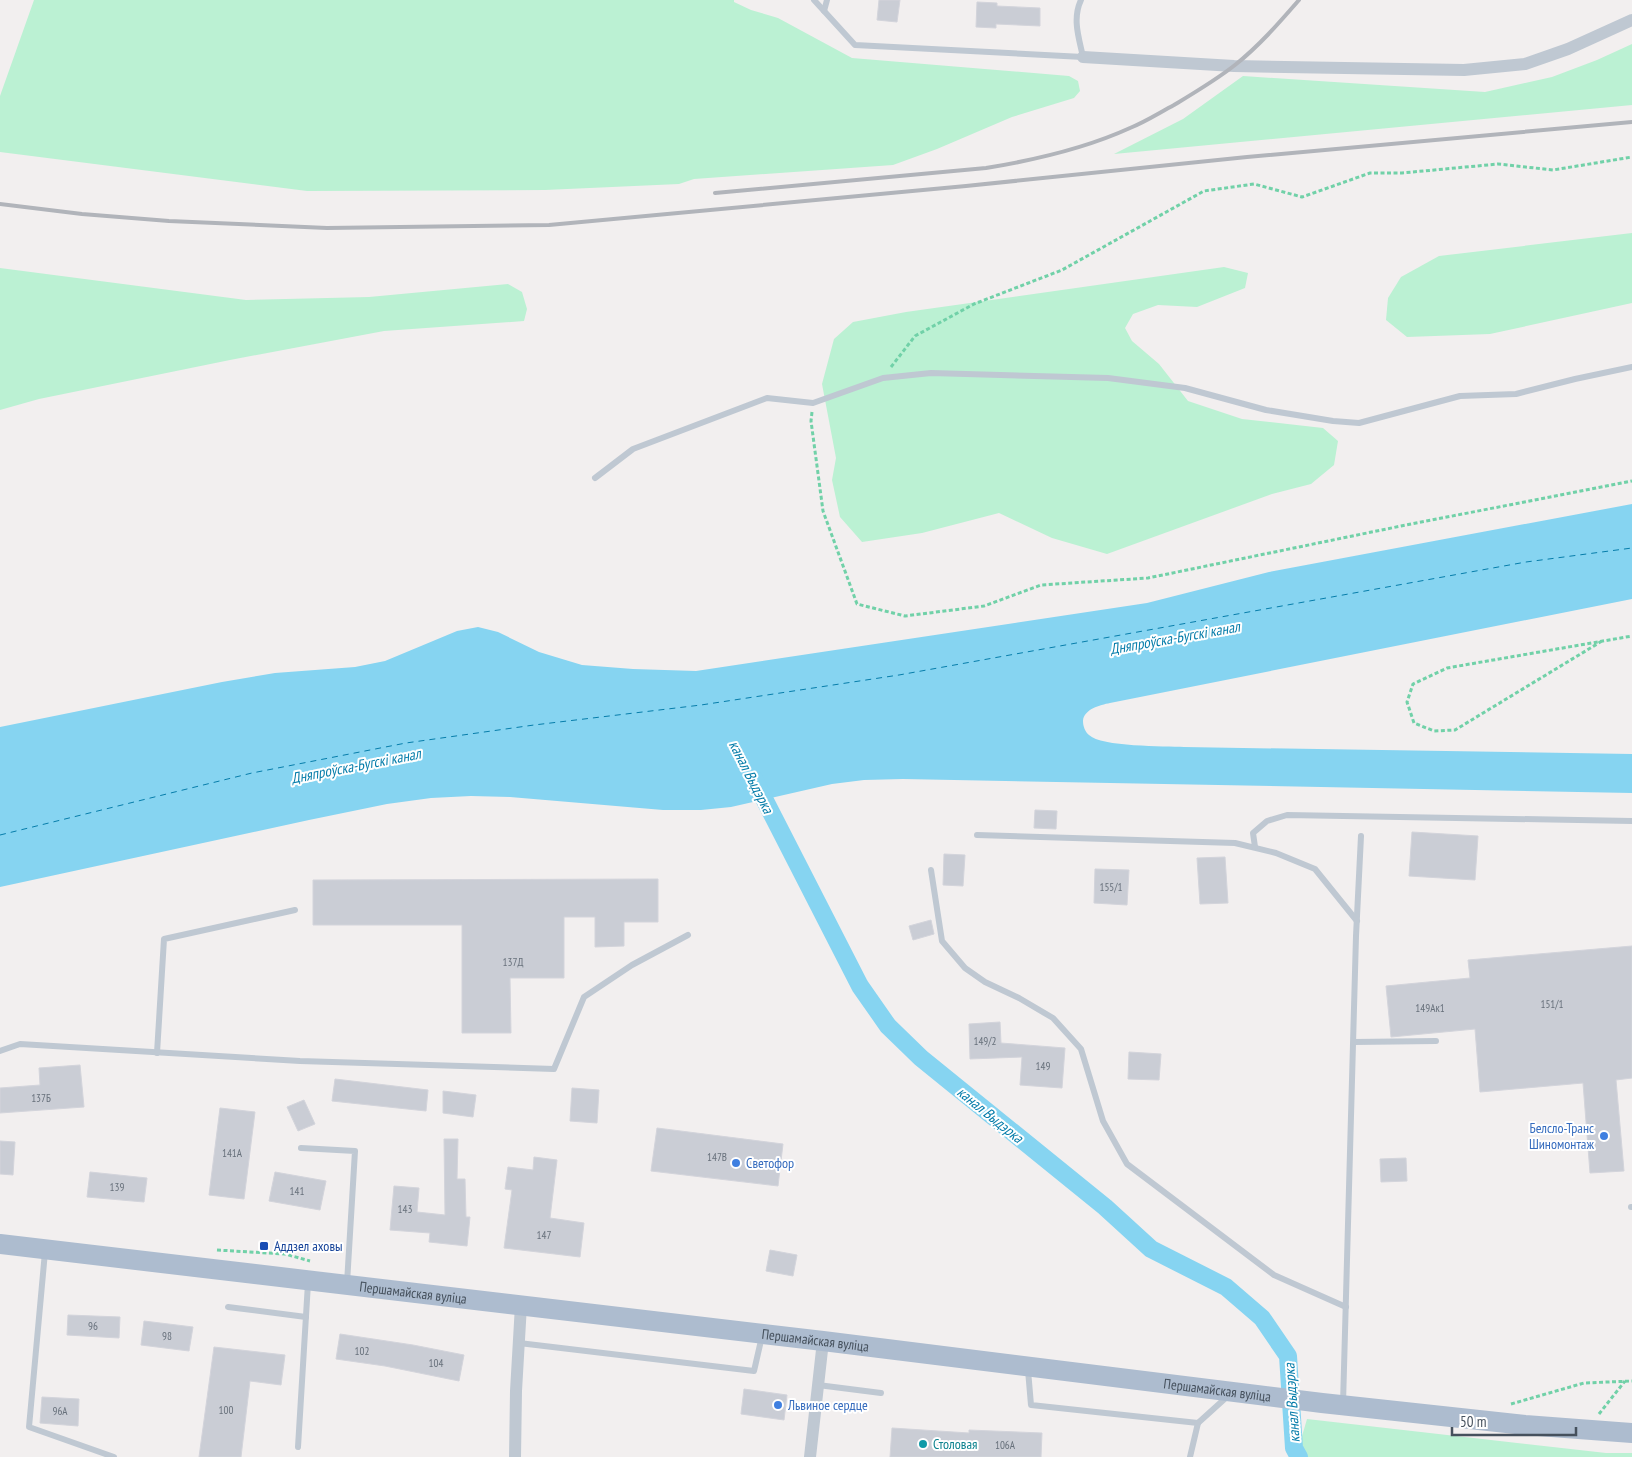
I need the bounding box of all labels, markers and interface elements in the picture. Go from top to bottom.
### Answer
water label: Дняпроўска-Бугскі канал [1108,616,1243,658]
water label: канал Выдэрка [725,737,778,817]
water label: Дняпроўска-Бугскі канал [289,743,424,788]
house number: 155/1 [1099,880,1123,894]
house number: 137Д [503,955,523,969]
house number: 151/1 [1540,997,1564,1011]
house number: 149Ак1 [1415,1001,1445,1015]
house number: 149/2 [973,1034,997,1048]
house number: 149 [1036,1059,1050,1073]
water label: канал Выдэрка [954,1082,1028,1148]
house number: 137Б [31,1091,51,1105]
place label: Белсло-Транс Шиномонтаж [1529,1119,1594,1153]
marker: Белсло-Транс Шиномонтаж [1598,1130,1610,1142]
house number: 141А [222,1146,243,1160]
house number: 147В [707,1150,727,1164]
place label: Светофор [746,1154,794,1172]
marker: Светофор [730,1157,742,1169]
house number: 139 [110,1180,124,1194]
house number: 141 [290,1184,304,1198]
house number: 143 [398,1202,412,1216]
house number: 147 [537,1228,551,1242]
place label: Аддзел аховы [274,1237,343,1255]
marker: Аддзел аховы [258,1240,270,1252]
street label: Першамайская вуліца [358,1277,468,1308]
house number: 96 [88,1319,98,1333]
street label: Першамайская вуліца [761,1325,870,1356]
house number: 98 [162,1329,172,1343]
house number: 102 [355,1344,369,1358]
house number: 104 [429,1356,443,1370]
water label: канал Выдэрка [1279,1362,1304,1443]
street label: Першамайская вуліца [1163,1374,1272,1406]
place label: Львиное сердце [787,1396,868,1414]
marker: Львиное сердце [772,1399,784,1411]
house number: 100 [219,1403,233,1417]
house number: 96А [52,1404,68,1418]
scale bar [1452,1404,1576,1436]
text: 50 m [1460,1412,1486,1431]
place label: Столовая [933,1435,977,1453]
marker: Столовая [917,1438,929,1450]
house number: 106А [995,1438,1016,1452]

